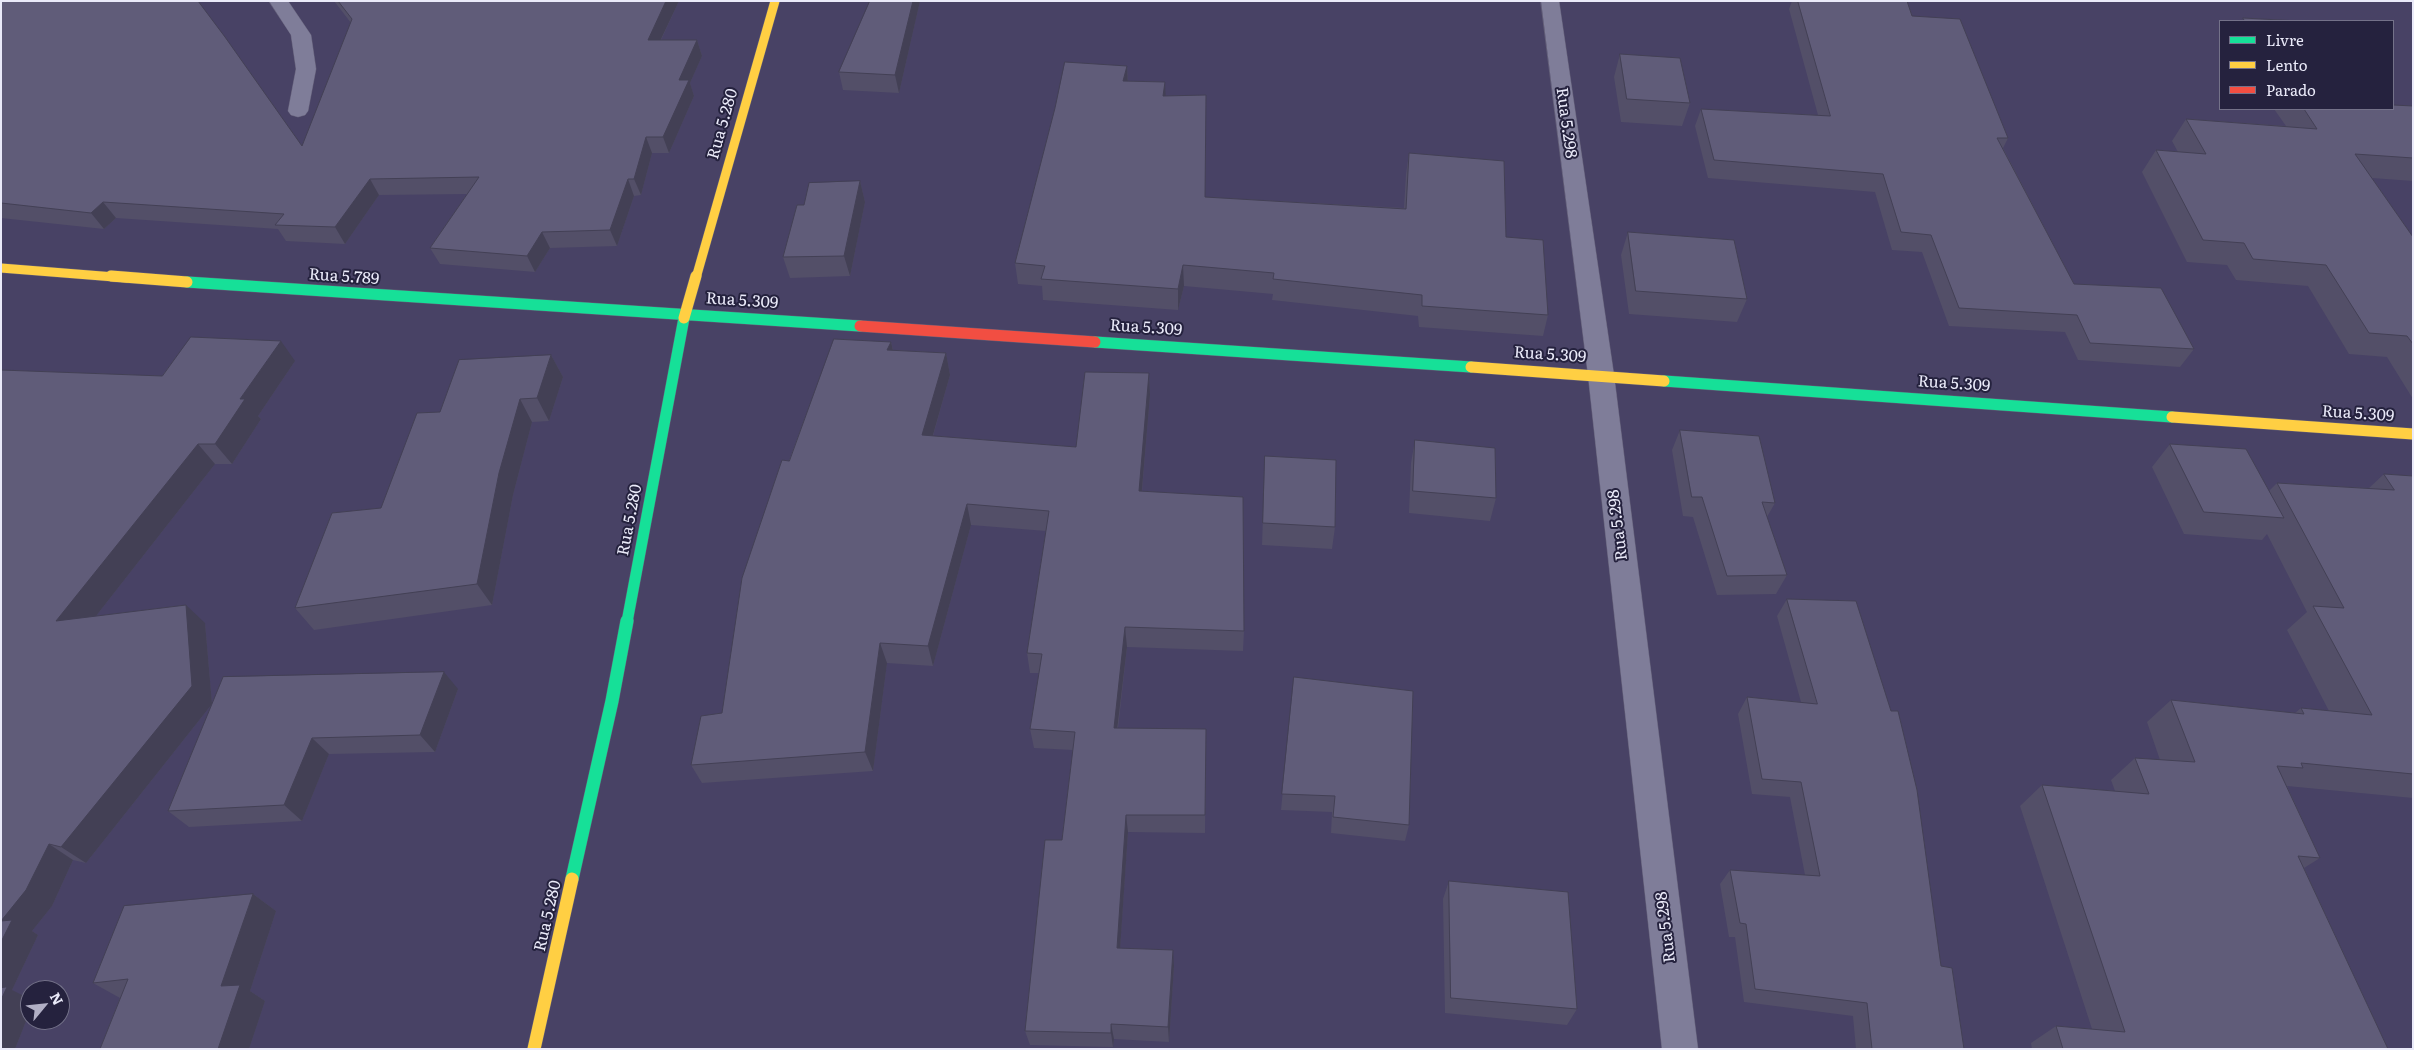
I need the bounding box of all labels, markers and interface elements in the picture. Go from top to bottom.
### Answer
legend [2219,20,2394,110]
text: Livre [2266,28,2304,51]
text: Lento [2266,53,2307,76]
text: Parado [2266,78,2316,101]
street label: Rua 5.298 [1552,86,1580,160]
street label: Rua 5.280 [704,87,742,161]
street label: Rua 5.789 [308,265,380,289]
street label: Rua 5.309 [705,289,779,313]
street label: Rua 5.309 [1109,316,1183,340]
street label: Rua 5.309 [1513,343,1587,367]
street label: Rua 5.309 [1917,372,1991,396]
street label: Rua 5.309 [2321,402,2395,426]
street label: Rua 5.280 [614,483,646,557]
street label: Rua 5.298 [1604,488,1632,562]
street label: Rua 5.280 [530,879,566,953]
street label: Rua 5.298 [1652,890,1680,964]
north arrow [20,980,70,1030]
text: N [46,989,69,1008]

